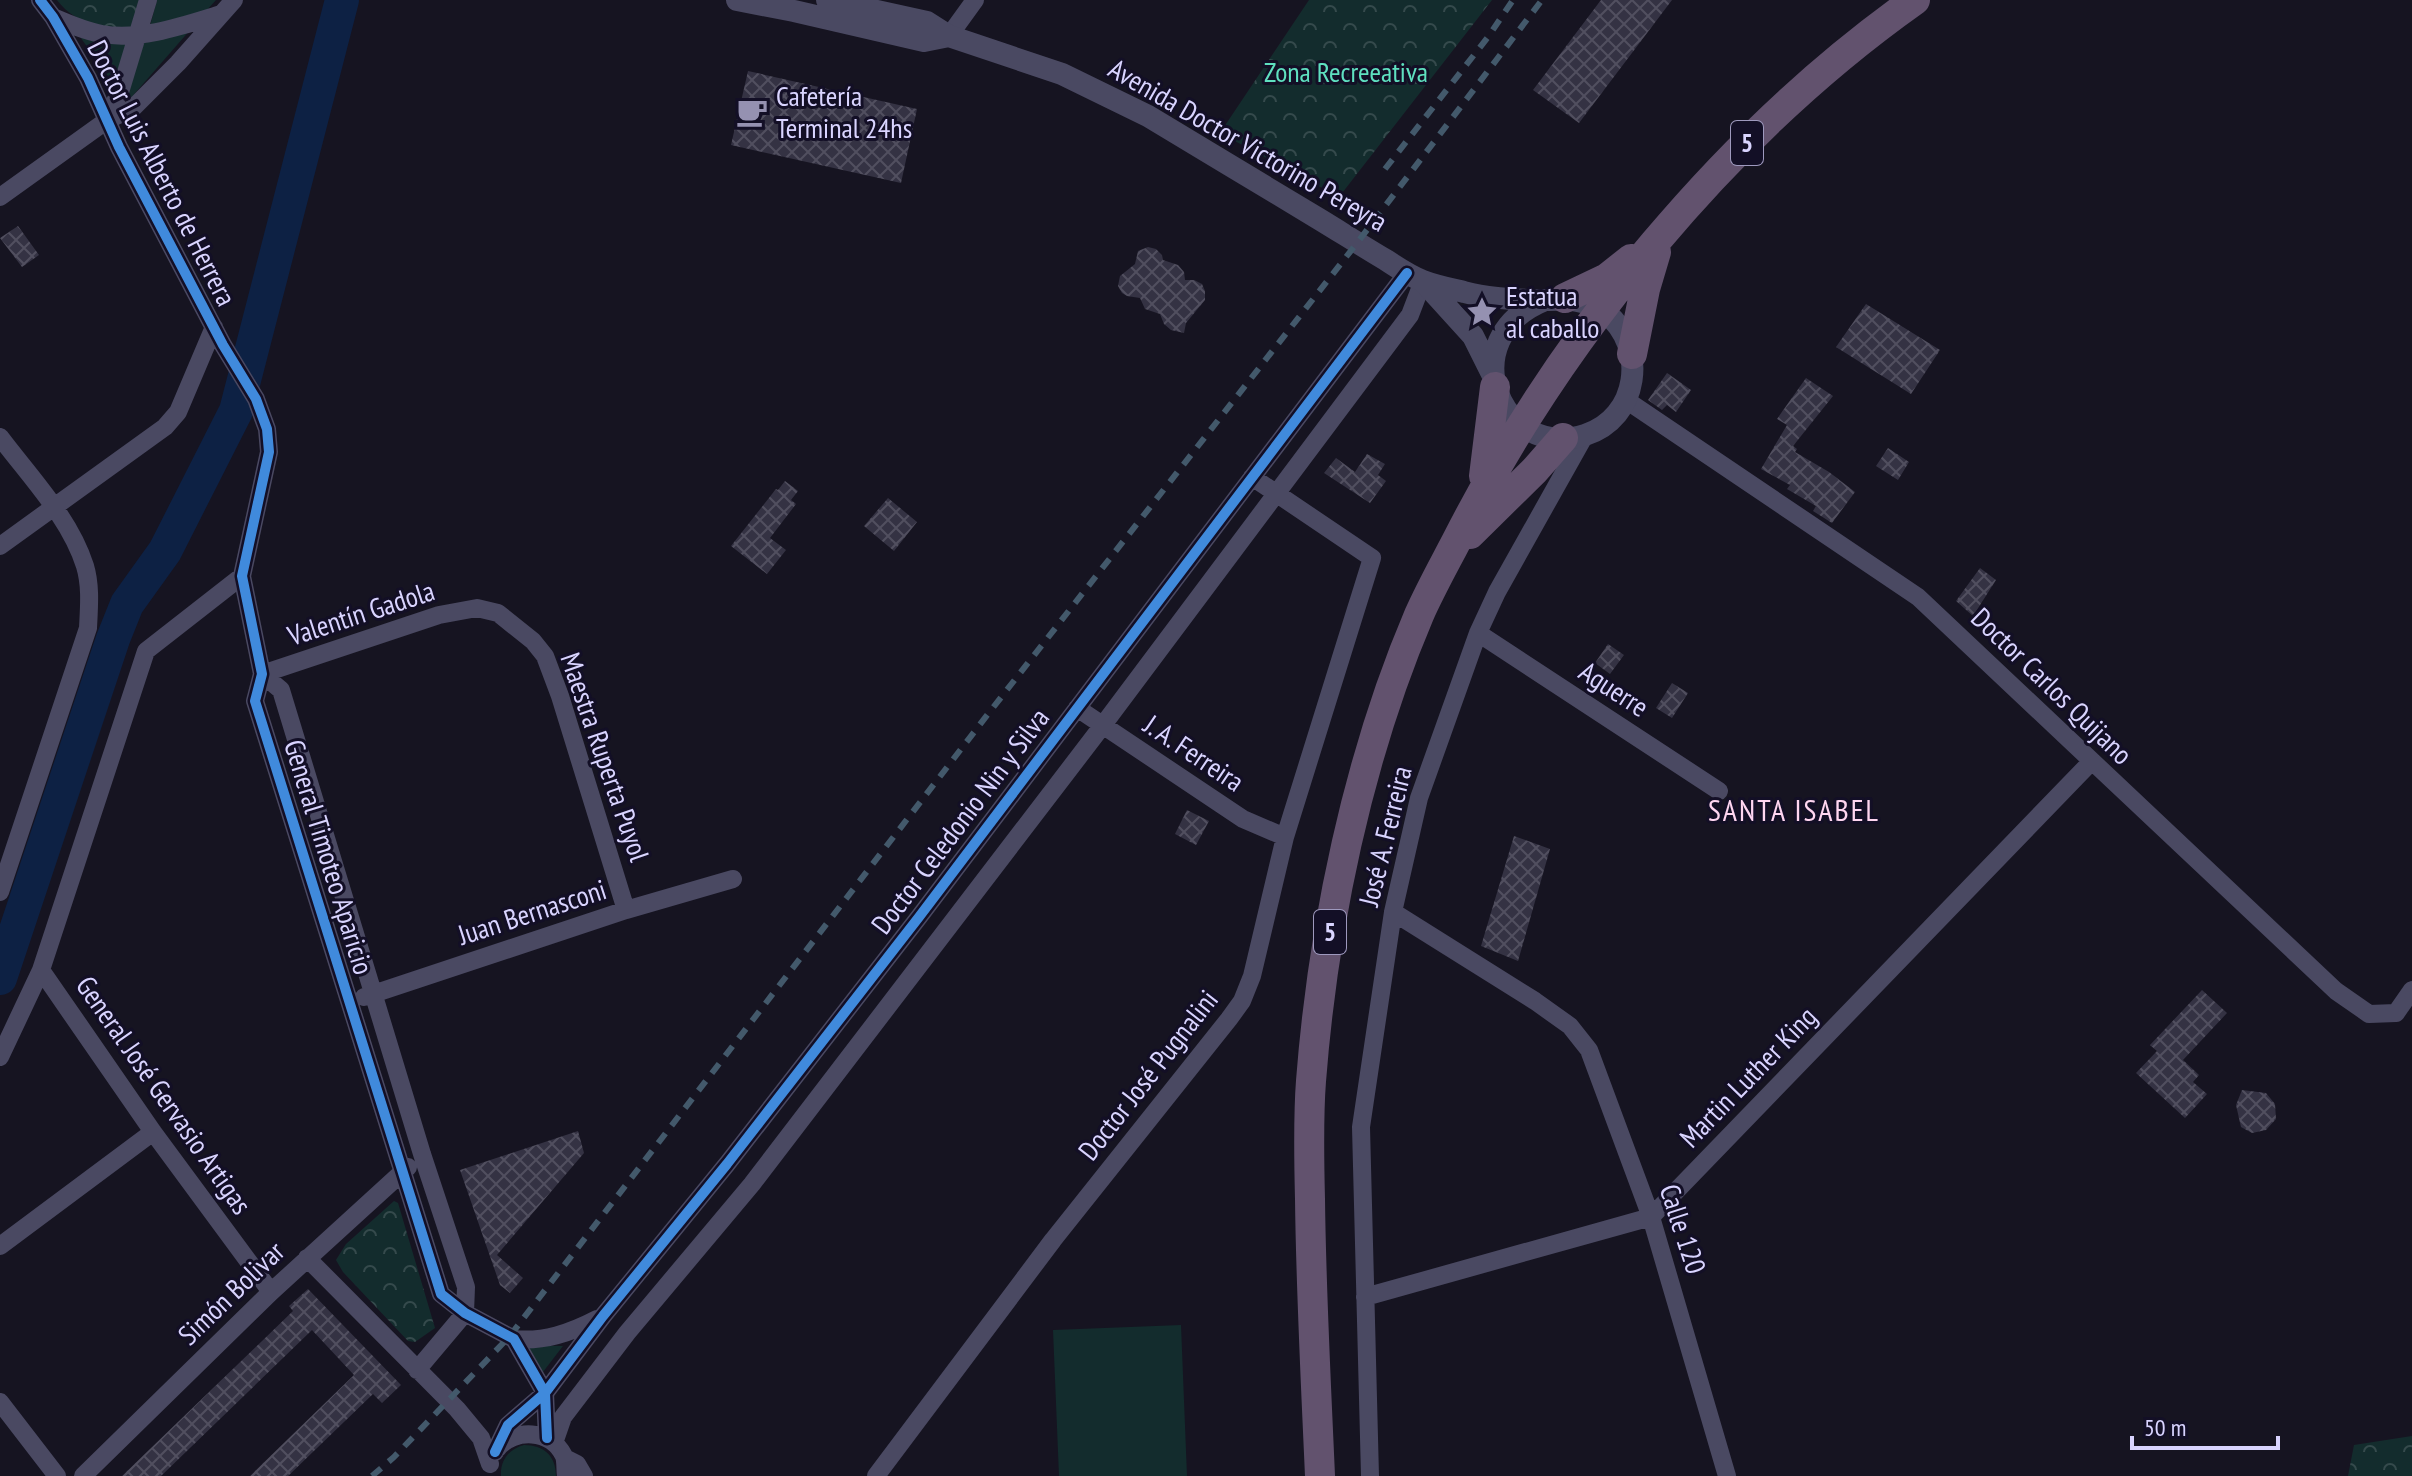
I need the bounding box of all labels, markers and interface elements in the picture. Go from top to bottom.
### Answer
street label: Doctor Luis Alberto de Herrera [79,34,246,312]
street label: Avenida Doctor Victorino Pereyra [1102,50,1394,240]
park label: Zona Recreeativa [1264,53,1428,90]
place label: Cafetería Terminal 24hs [776,77,912,146]
cafe icon: Cafetería Terminal 24hs [735,95,769,129]
road number: 5 [1731,121,1763,165]
place label: Estatua al caballo [1506,277,1599,346]
place icon: Estatua al caballo [1465,295,1499,329]
street label: Valentín Gadola [282,571,439,654]
street label: Doctor Carlos Quijano [1964,599,2141,772]
street label: Maestra Ruperta Puyol [552,648,659,866]
street label: Aguerre [1572,652,1656,725]
street label: Doctor Celedonio Nin y Silva [862,700,1057,941]
street label: J. A. Ferreira [1136,705,1251,799]
street label: General Timoteo Aparicio [276,735,383,979]
street label: José A. Ferreira [1349,762,1420,911]
district label: SANTA ISABEL [1708,790,1880,829]
street label: Juan Bernasconi [452,870,611,953]
road number: 5 [1314,910,1346,954]
street label: General José Gervasio Artigas [68,968,261,1221]
street label: Doctor José Pugnalini [1070,982,1226,1167]
street label: Martin Luther King [1671,998,1824,1155]
street label: Calle 120 [1652,1179,1715,1278]
street label: Simón Bolivar [170,1232,292,1353]
scale bar [2132,1400,2278,1450]
text: 50 m [2144,1412,2186,1443]

